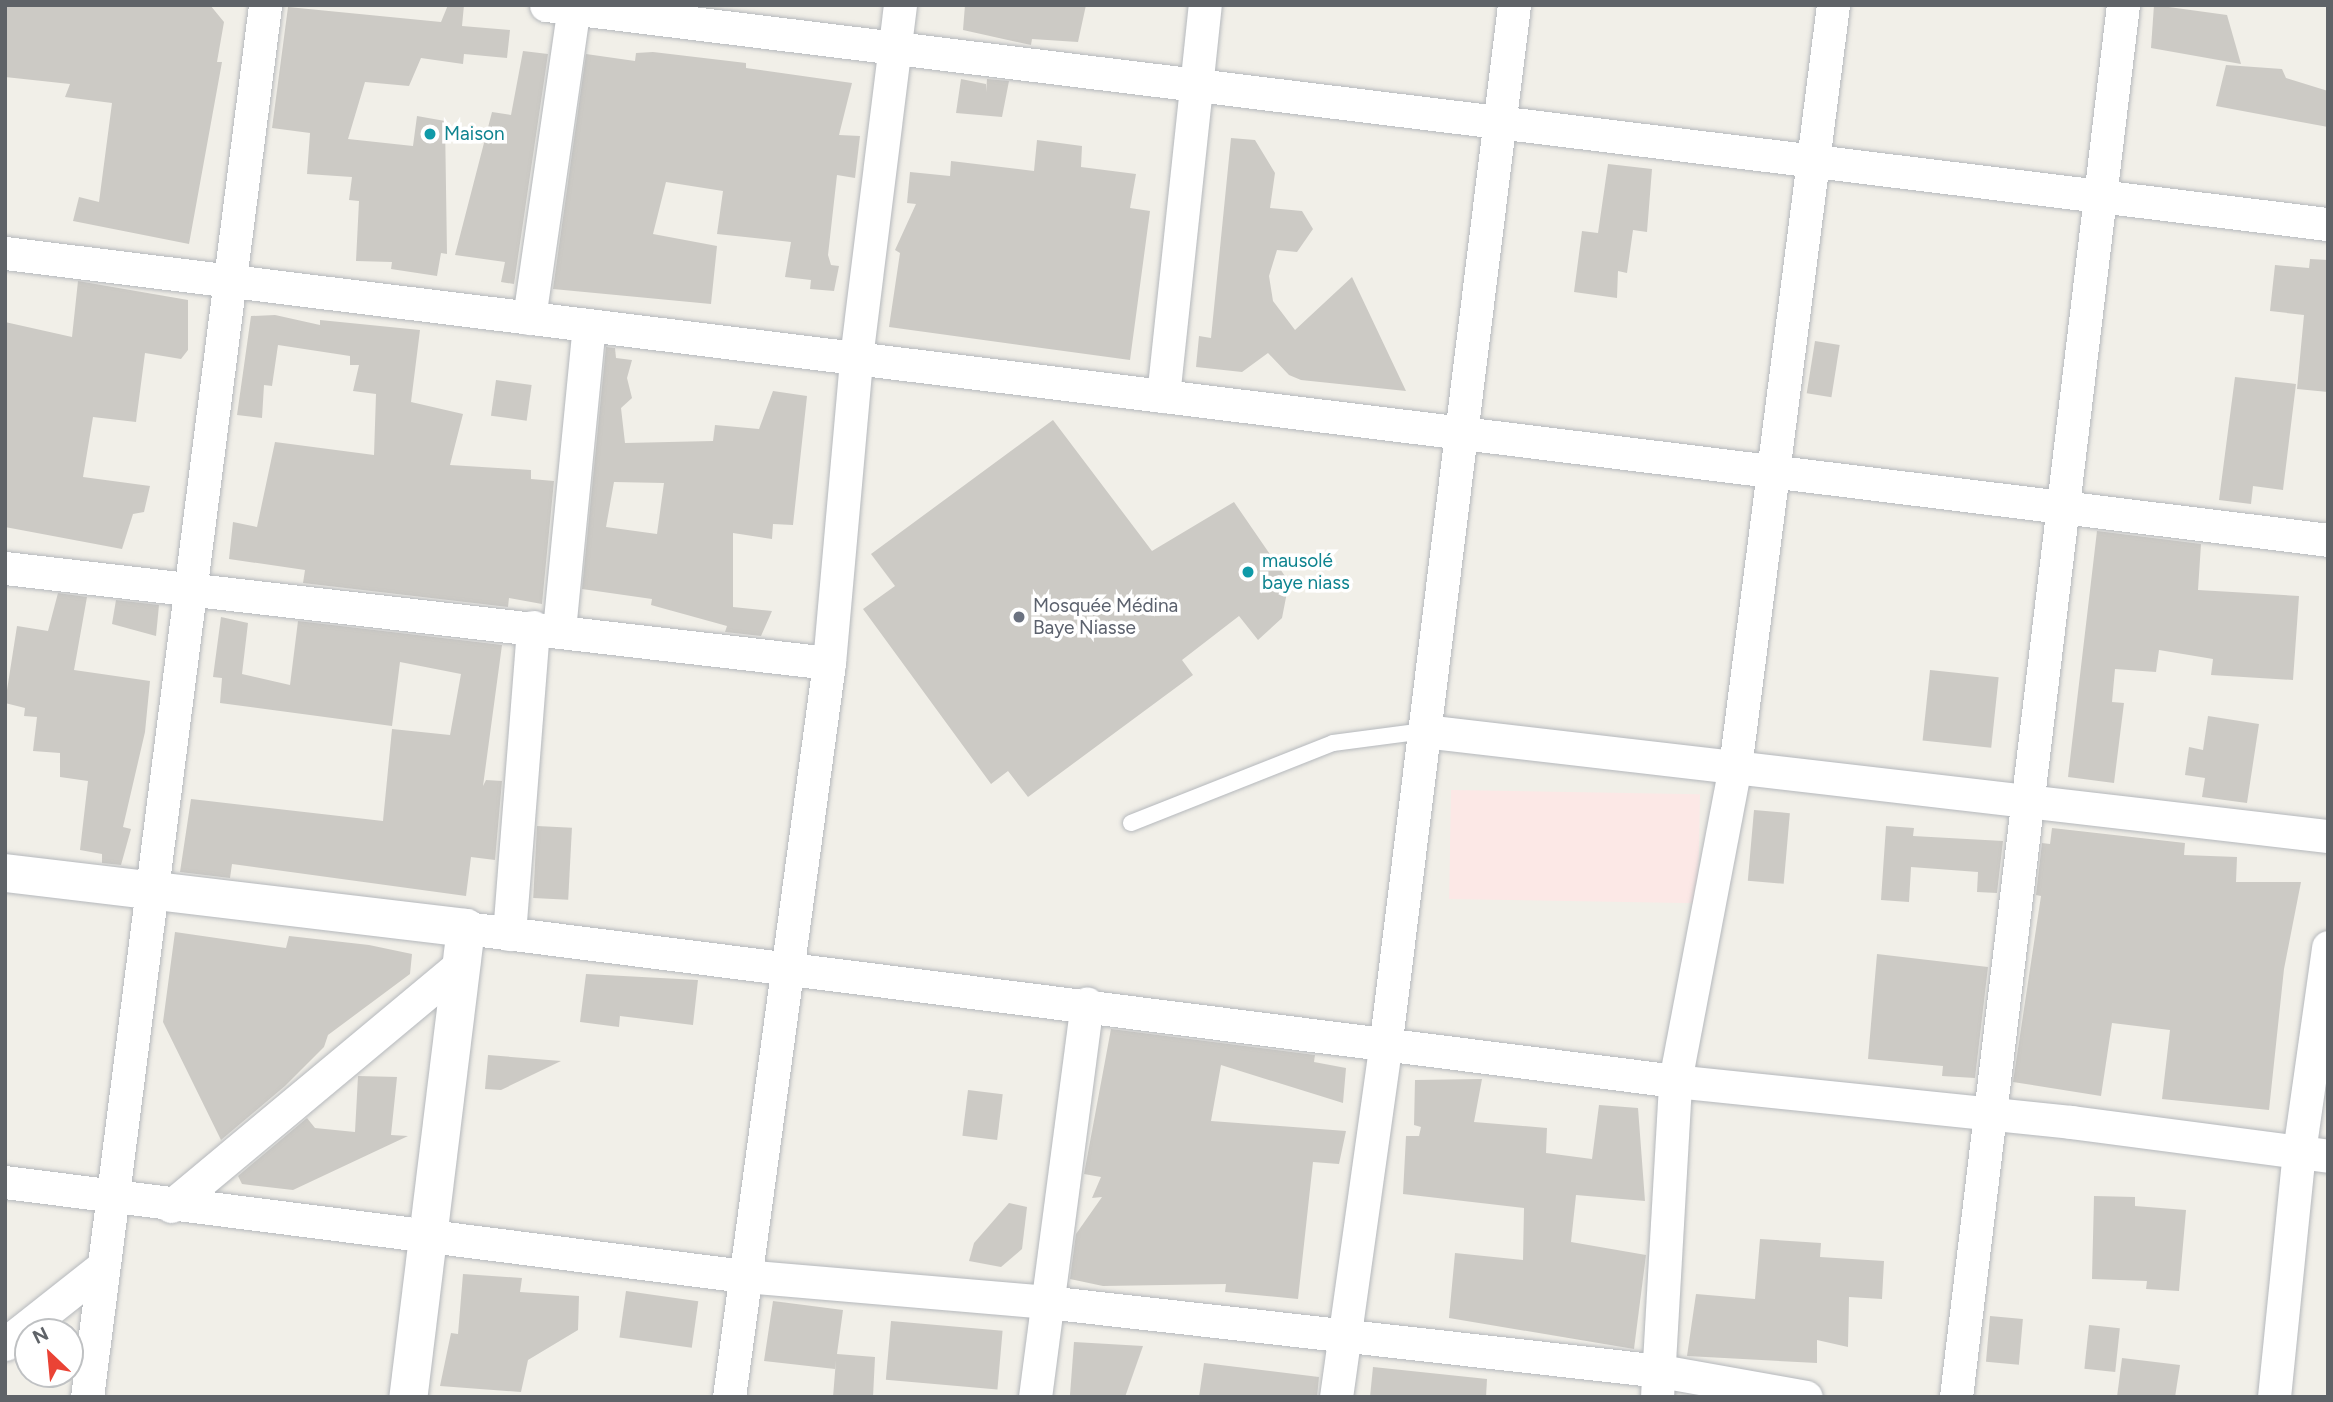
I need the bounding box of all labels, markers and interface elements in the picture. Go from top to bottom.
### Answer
place label: Maison [444,123,505,145]
marker: Maison [422,126,438,142]
place label: mausolé baye niass [1262,550,1350,594]
marker: mausolé baye niass [1240,564,1256,580]
place label: Mosquée Médina Baye Niasse [1033,595,1178,639]
marker: Mosquée Médina Baye Niasse [1011,609,1027,625]
north arrow [14,1318,84,1388]
text: N [29,1322,52,1349]

